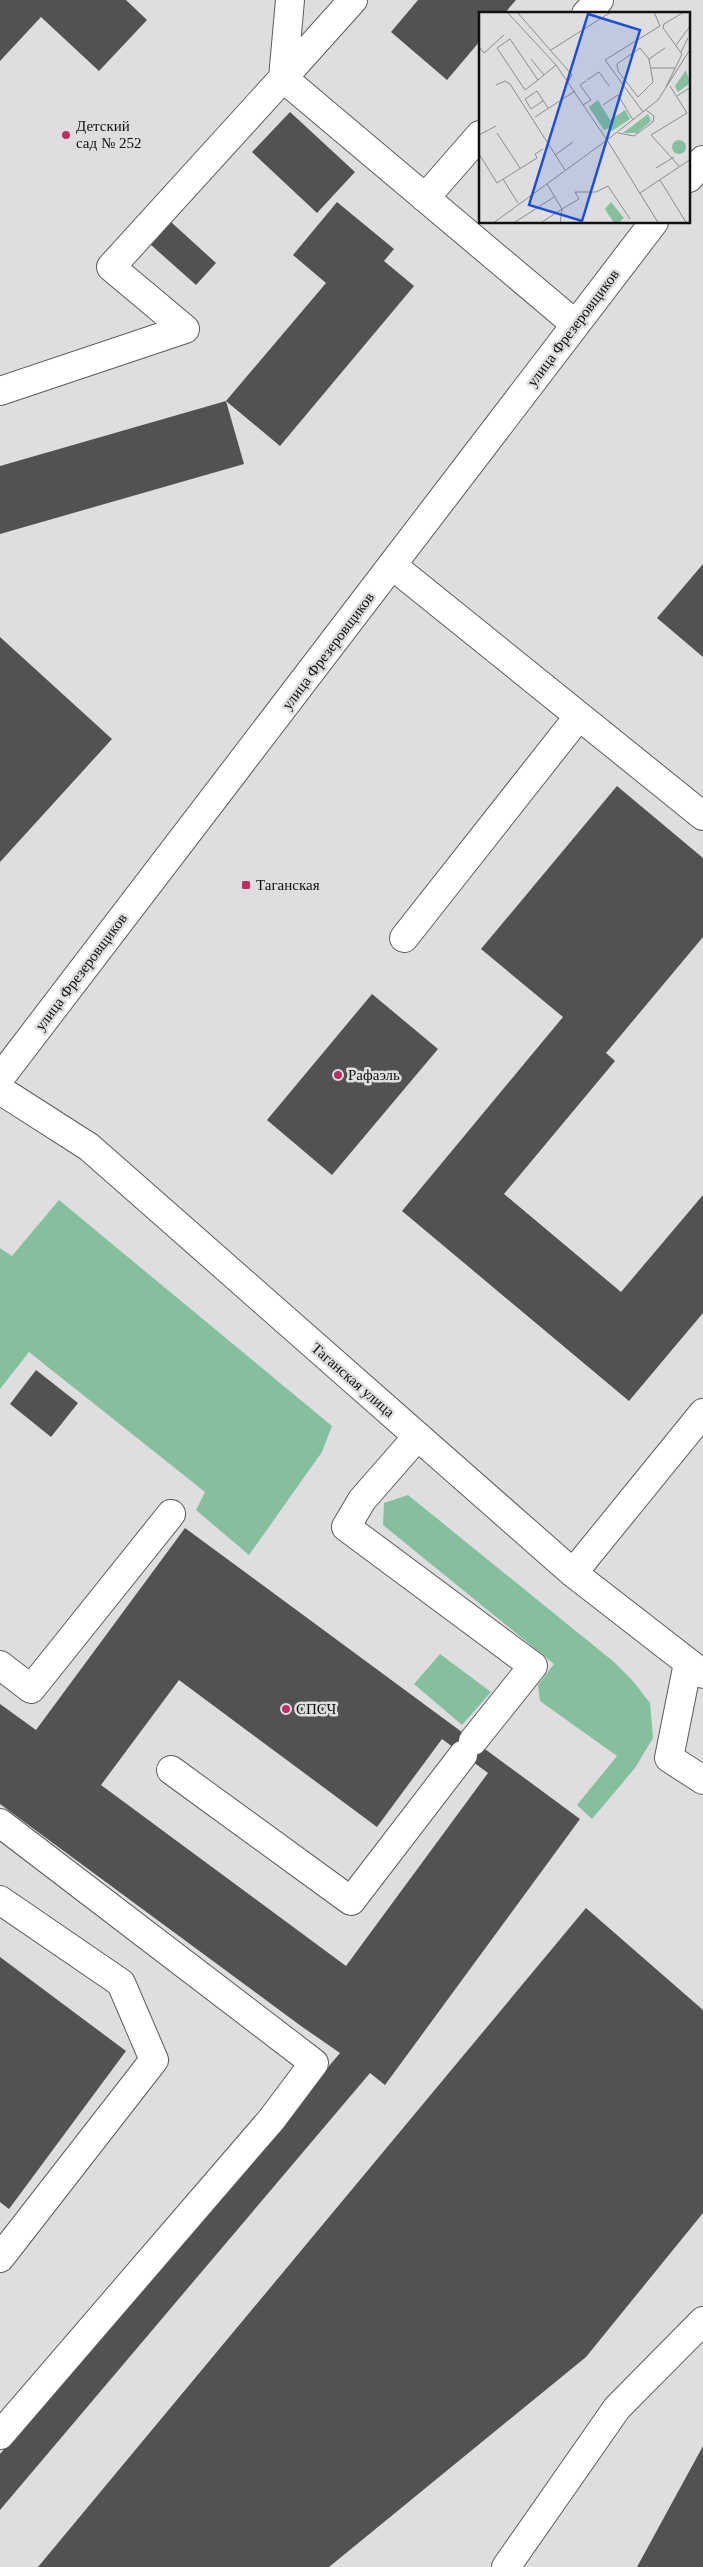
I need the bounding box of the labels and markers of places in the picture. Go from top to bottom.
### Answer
place label: Детский сад № 252 [76,118,141,151]
marker: Детский сад № 252 [60,129,72,141]
place label: Таганская [256,877,320,893]
marker: Таганская [240,879,252,891]
place label: Рафаэль [348,1067,400,1083]
marker: Рафаэль [332,1069,344,1081]
place label: СПСЧ [296,1701,336,1717]
marker: СПСЧ [280,1703,292,1715]

